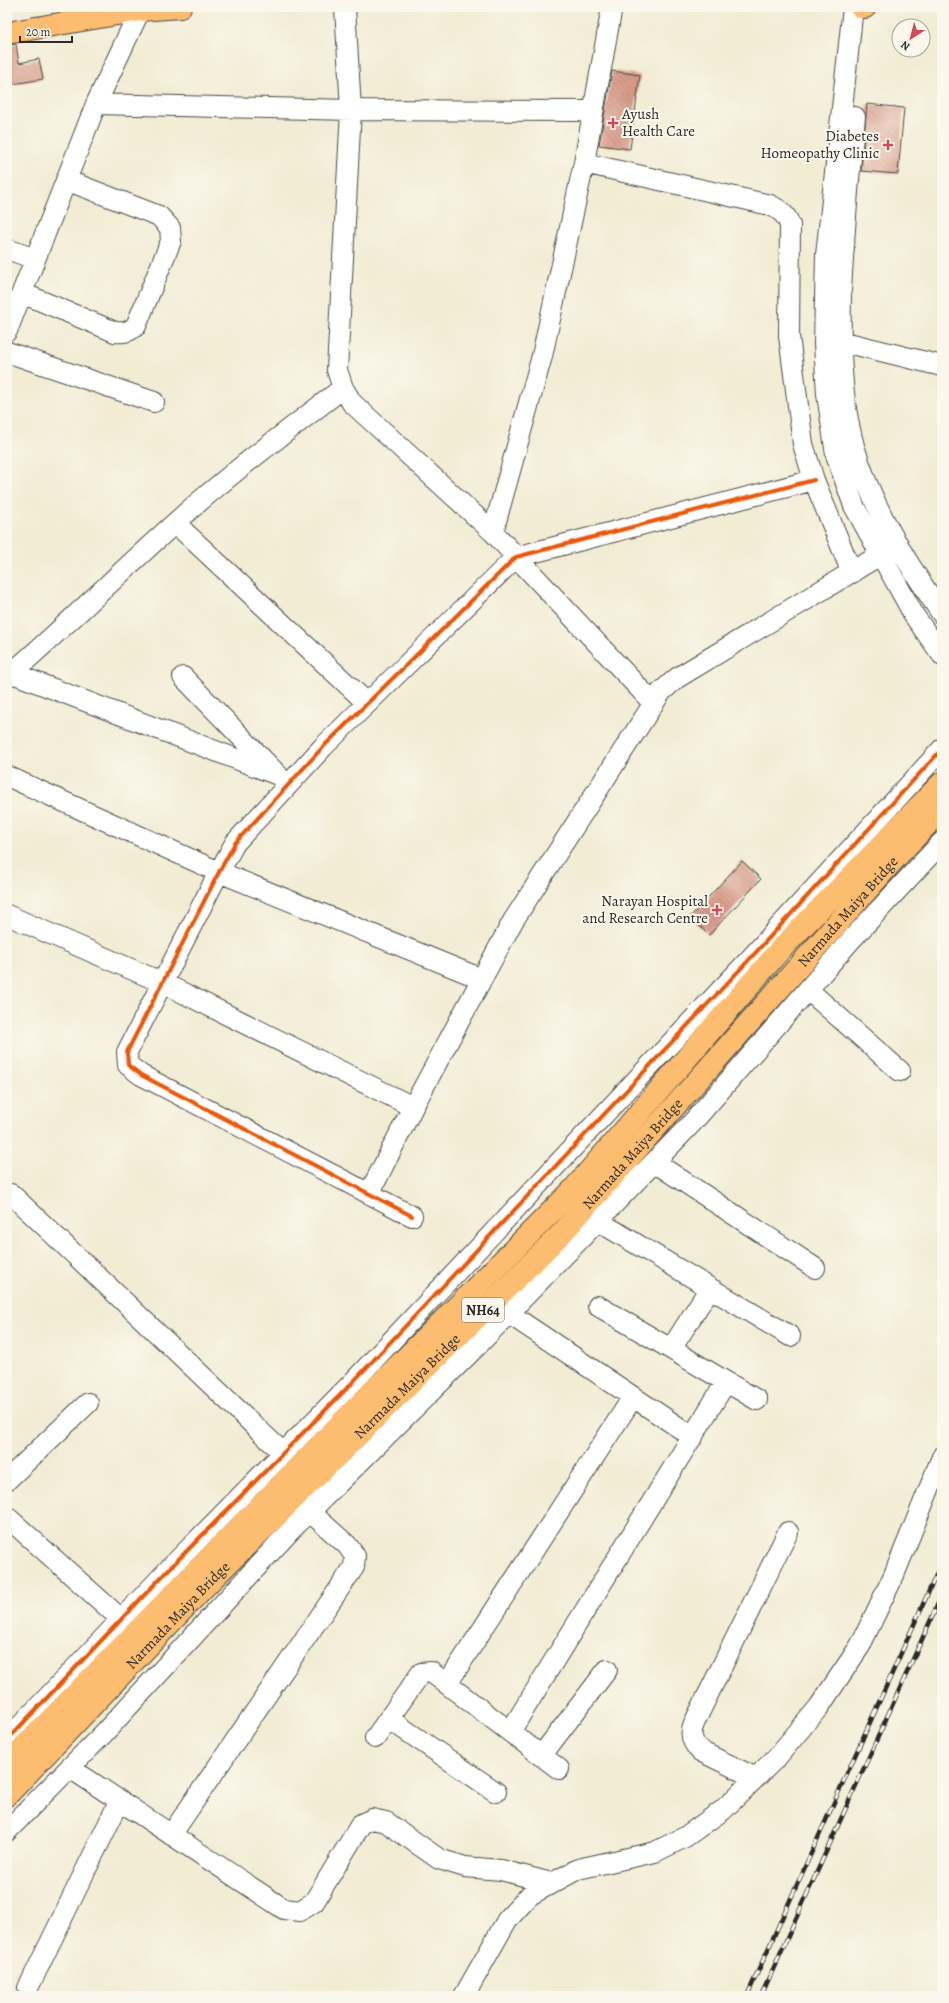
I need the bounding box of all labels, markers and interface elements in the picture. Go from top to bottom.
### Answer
scale bar [20,18,72,44]
north arrow [891,18,931,58]
text: 20 m [26,24,50,40]
text: N [898,37,913,54]
place label: Ayush Health Care [621,104,695,141]
marker: Ayush Health Care [607,117,619,129]
place label: Diabetes Homeopathy Clinic [761,126,879,163]
marker: Diabetes Homeopathy Clinic [882,139,894,151]
street label: Narmada Maiya Bridge [793,852,903,971]
place label: Narayan Hospital and Research Centre [582,891,708,928]
marker: Narayan Hospital and Research Centre [711,904,723,916]
street label: Narmada Maiya Bridge [578,1094,687,1214]
road number: NH64 [462,1298,504,1322]
street label: Narmada Maiya Bridge [349,1329,465,1443]
street label: Narmada Maiya Bridge [121,1557,234,1673]

